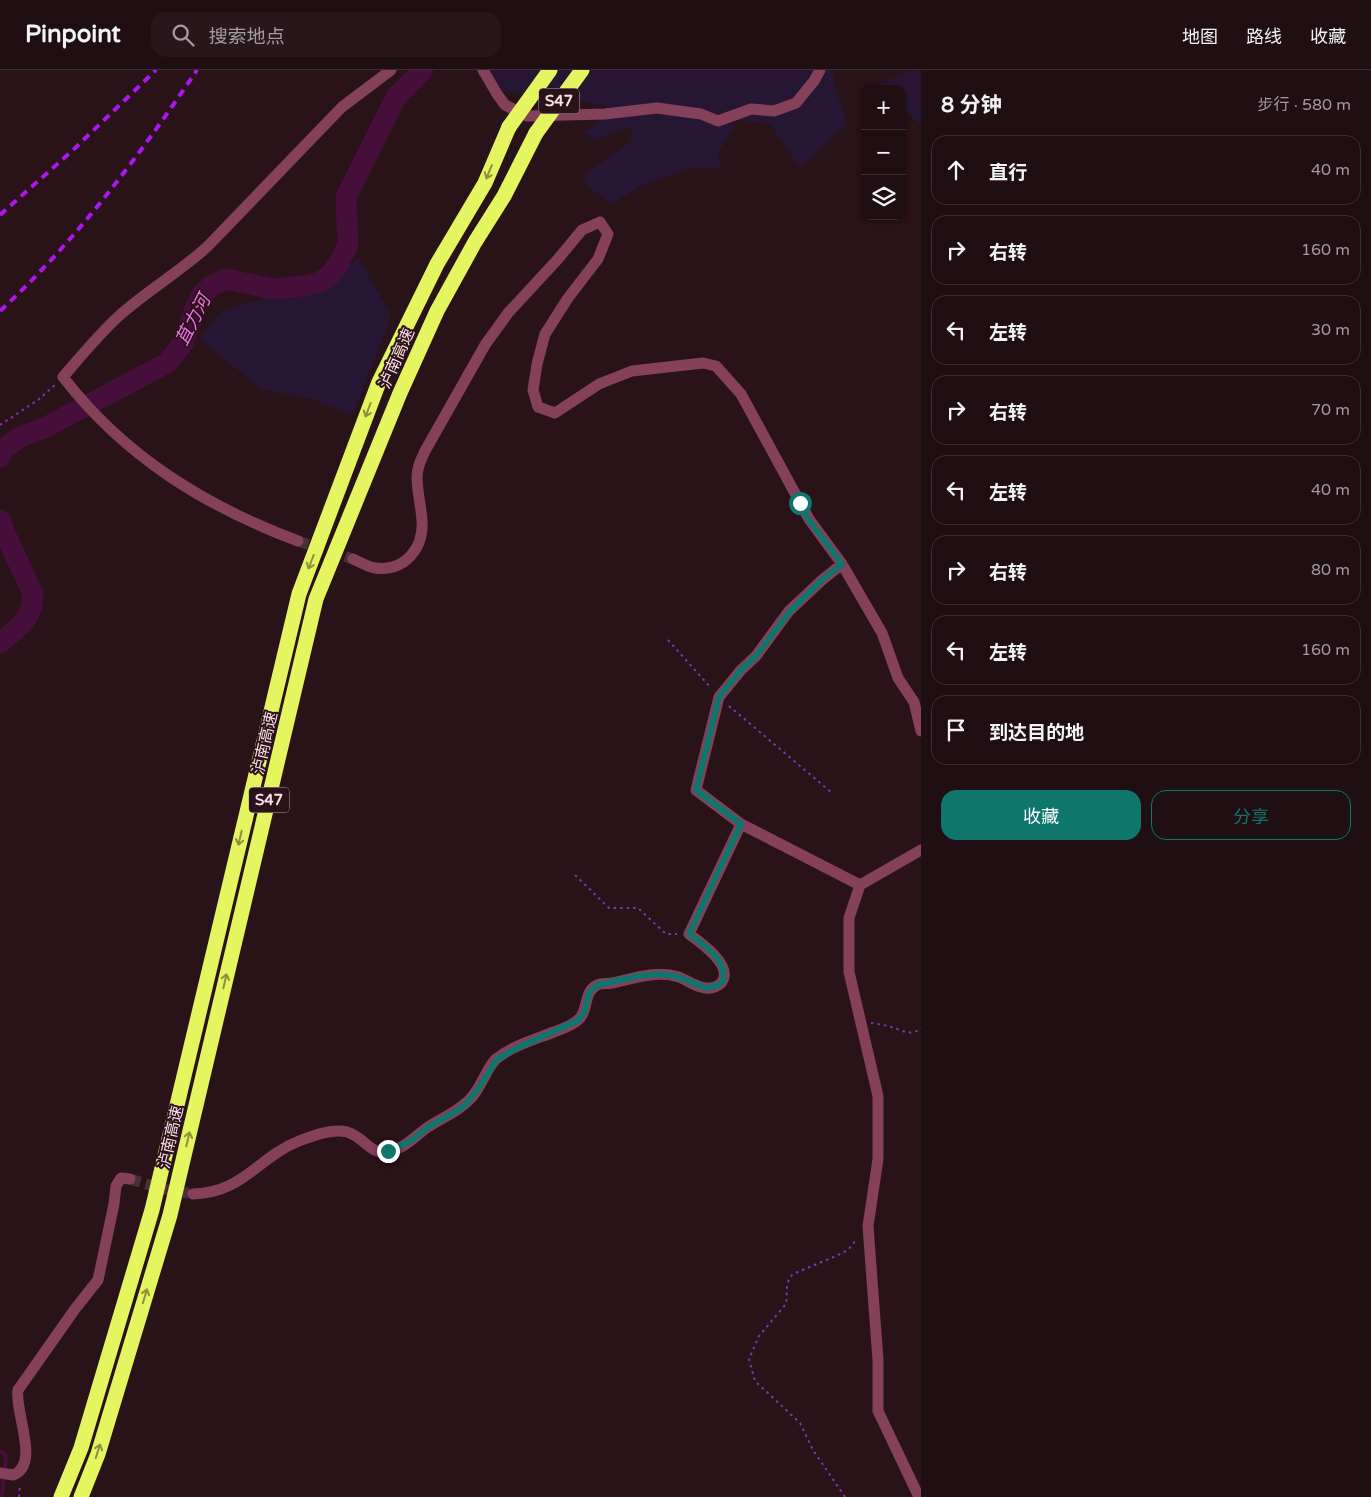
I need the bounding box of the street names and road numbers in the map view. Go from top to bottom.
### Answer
road number: S47 [539,88,579,114]
street label: 泸南高速 [375,325,419,392]
street label: 泸南高速 [248,710,282,777]
road number: S47 [249,788,289,812]
street label: 泸南高速 [154,1104,188,1171]

